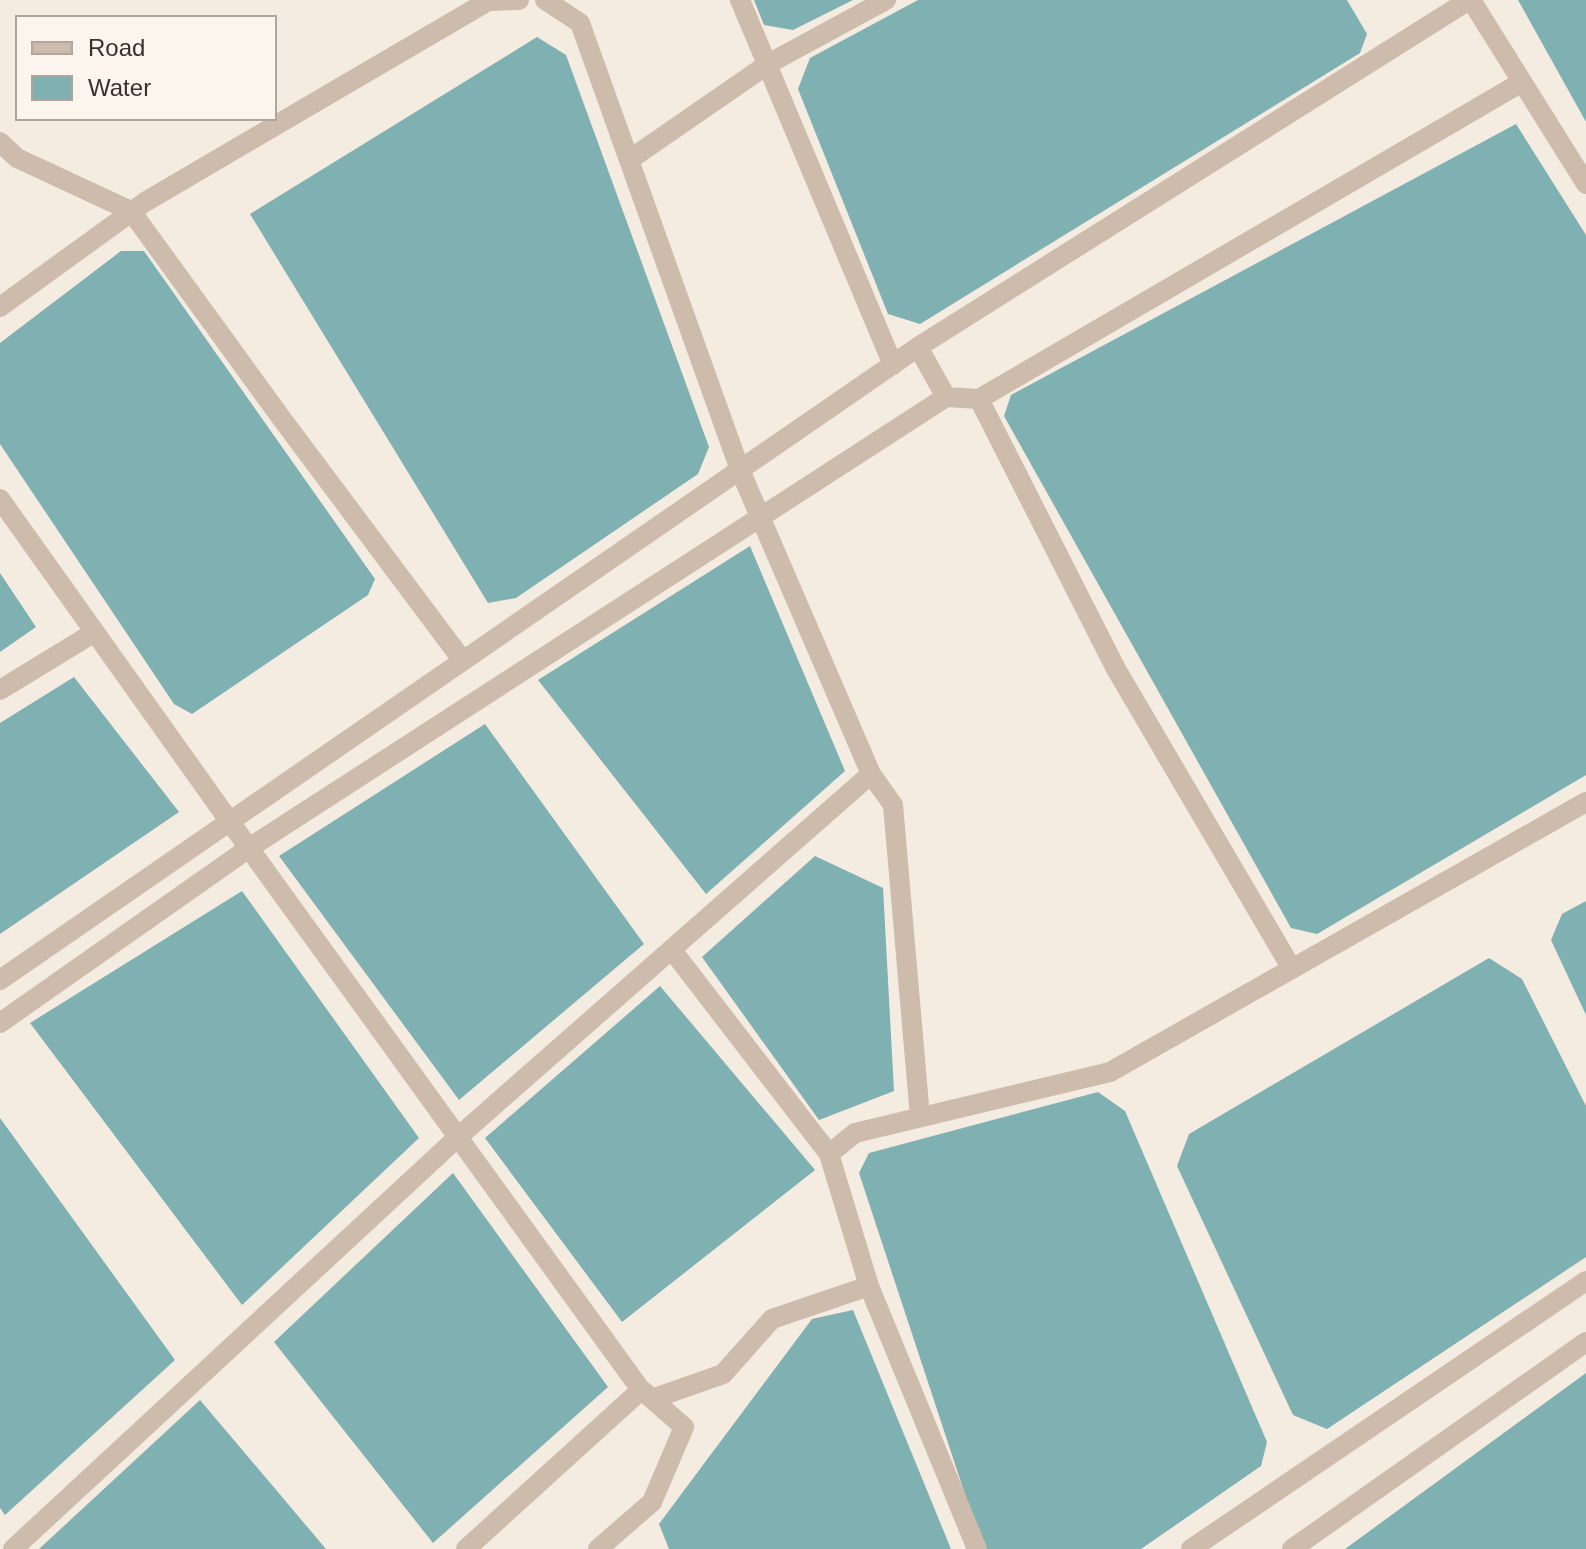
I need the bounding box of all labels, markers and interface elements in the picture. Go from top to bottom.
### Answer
legend [16,16,276,120]
text: Road [88,34,145,61]
text: Water [88,74,151,101]

